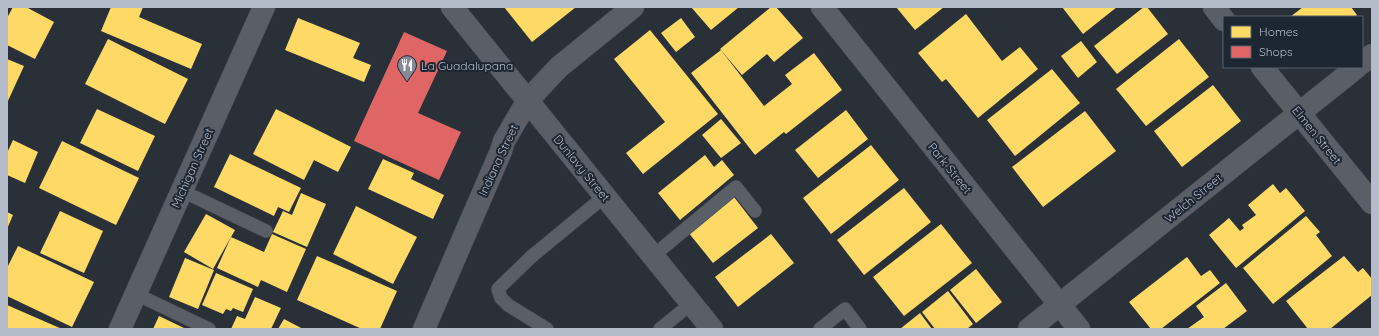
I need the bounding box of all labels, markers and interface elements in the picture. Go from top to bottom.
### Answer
legend [1223,16,1363,68]
text: Homes [1259,24,1299,39]
text: Shops [1259,44,1293,59]
restaurant icon: La Guadalupana [396,54,418,82]
place label: La Guadalupana [421,58,513,73]
street label: Elmen Street [1289,103,1345,167]
street label: Indiana Street [475,122,521,198]
street label: Michigan Street [168,126,216,210]
street label: Dunlavy Street [551,132,613,204]
street label: Park Street [925,139,975,197]
street label: Welch Street [1161,170,1225,226]

